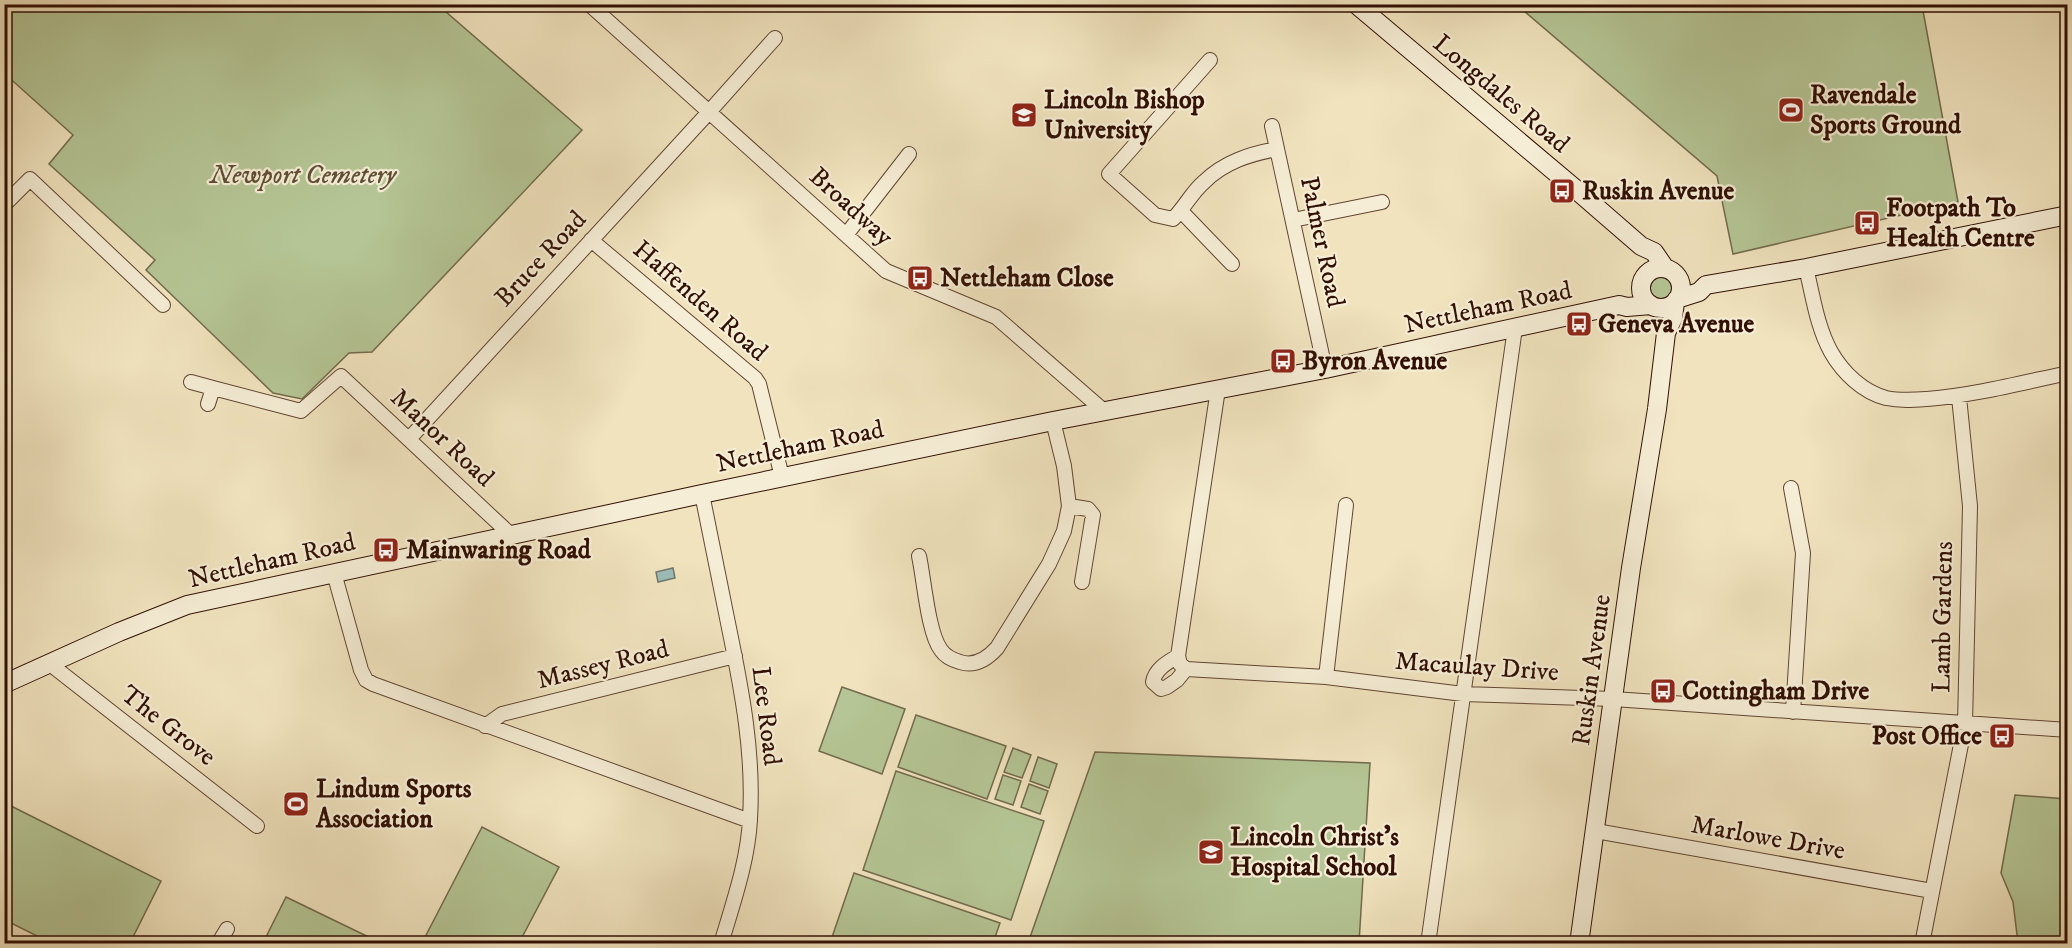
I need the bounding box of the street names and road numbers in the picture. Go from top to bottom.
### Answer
street label: Longdales Road [1426,27,1576,161]
street label: Broadway [802,160,901,254]
street label: Palmer Road [1292,173,1352,311]
street label: Bruce Road [488,204,594,314]
street label: Haffenden Road [626,233,774,369]
street label: Nettleham Road [1401,274,1575,342]
street label: Manor Road [383,382,501,494]
street label: Nettleham Road [713,413,887,481]
street label: Nettleham Road [185,526,359,596]
street label: Lamb Gardens [1925,541,1961,693]
street label: Ruskin Avenue [1565,592,1619,748]
street label: Massey Road [534,633,672,697]
street label: Macaulay Drive [1394,645,1560,689]
street label: Lee Road [744,665,788,768]
street label: The Grove [114,678,222,774]
street label: Marlowe Drive [1689,808,1847,868]

